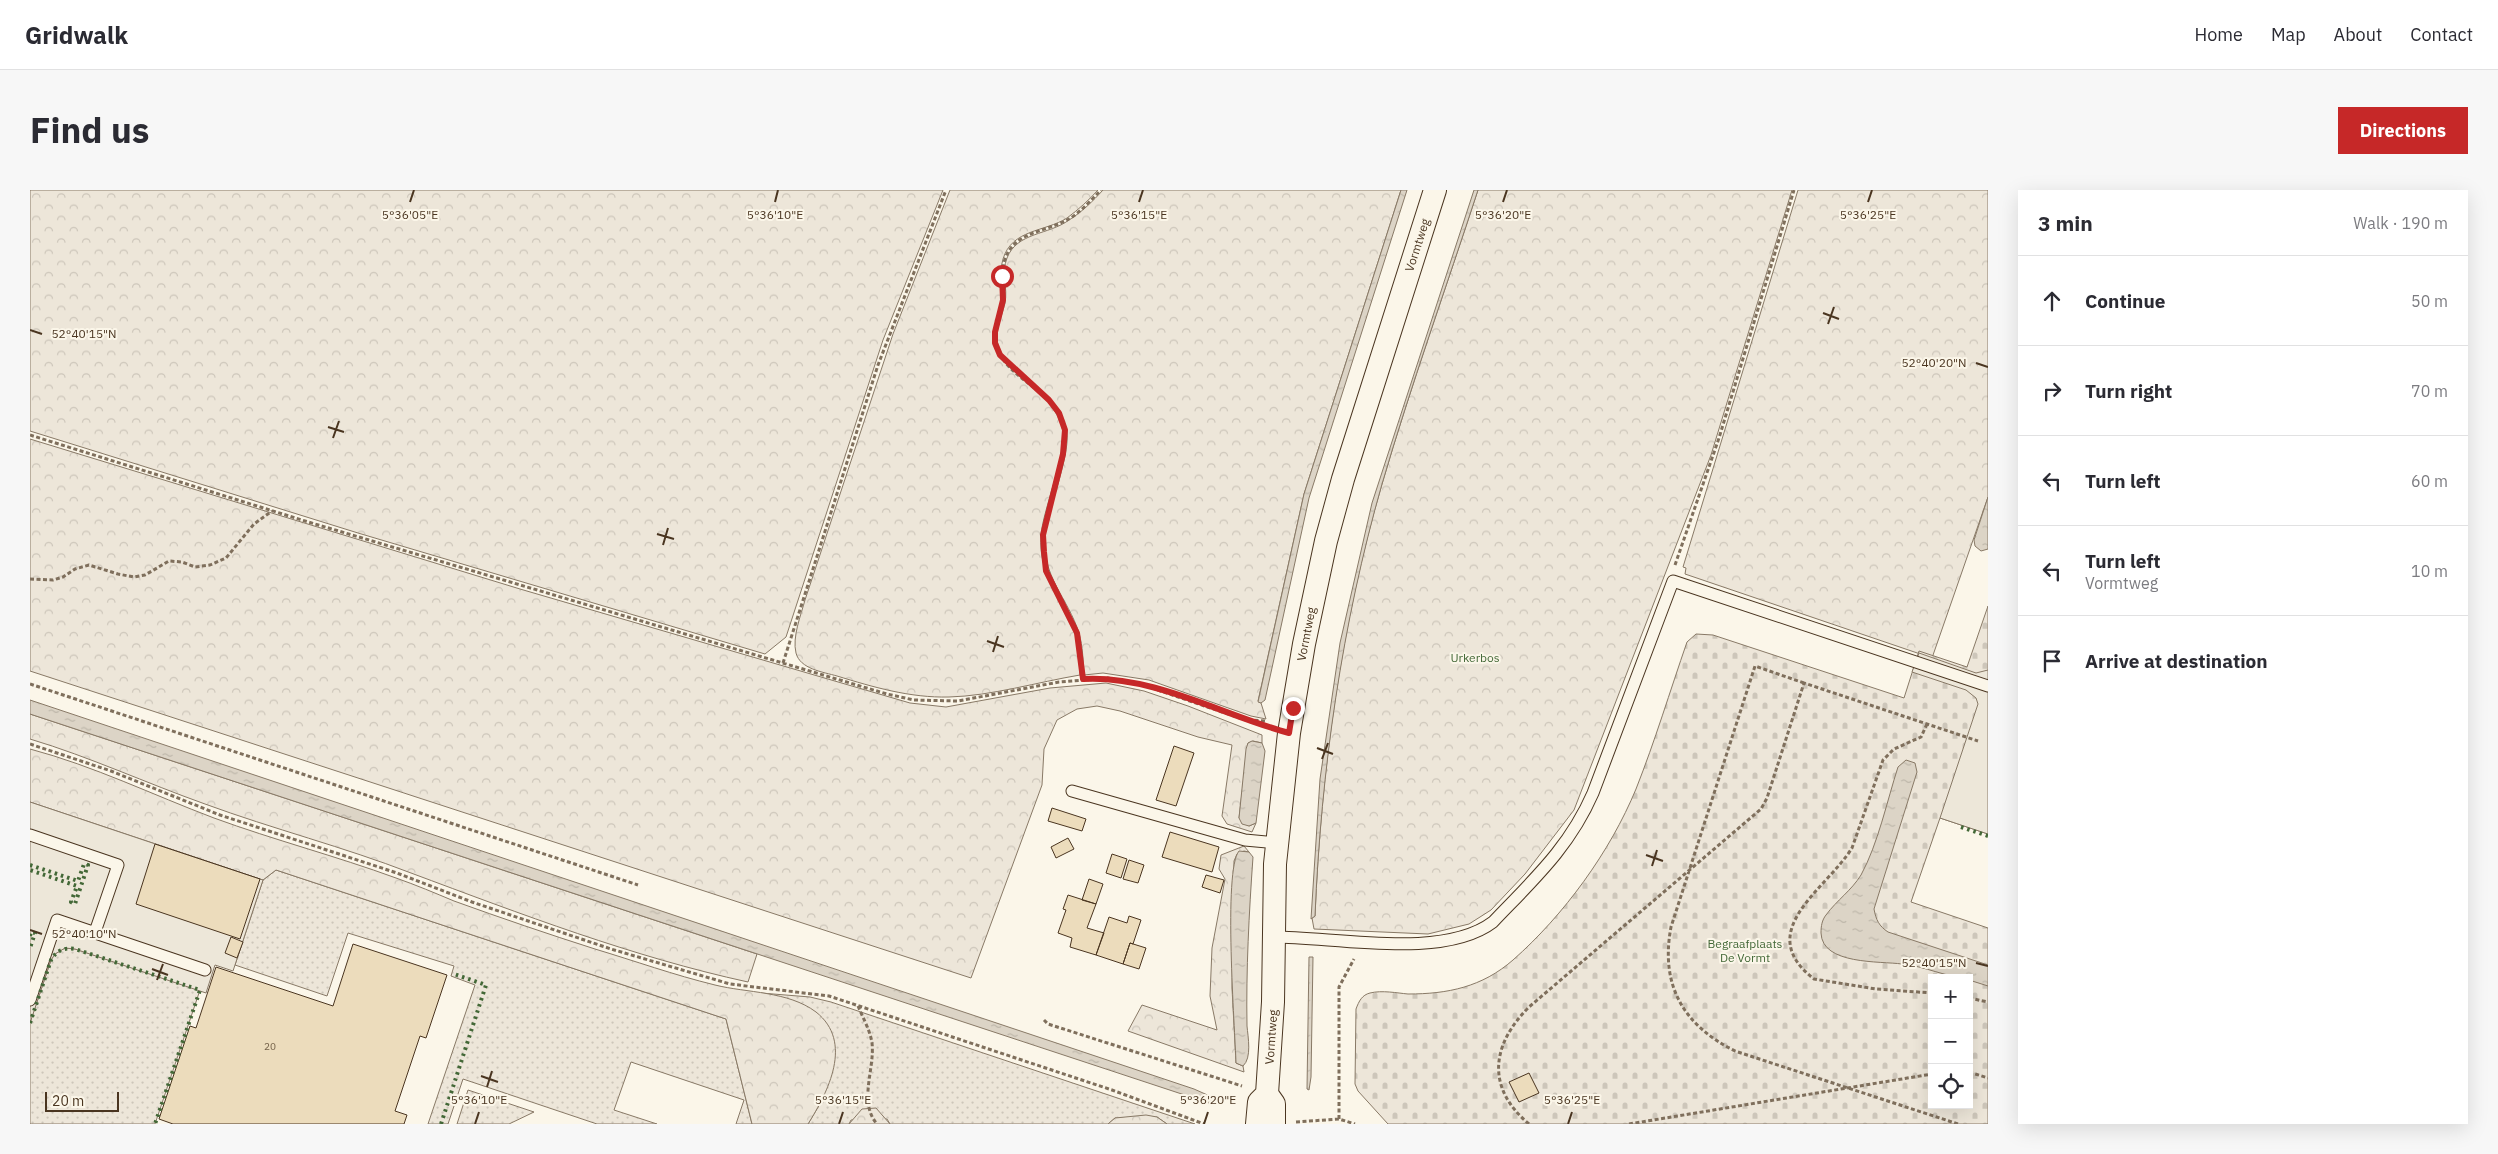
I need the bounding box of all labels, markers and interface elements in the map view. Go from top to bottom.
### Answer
text: Gridwalk [25,19,128,51]
text: Home [2195,23,2243,46]
text: Map [2271,23,2306,46]
text: About [2334,23,2382,46]
text: Contact [2410,23,2473,46]
text: Find us [30,107,149,153]
button: Directions [2338,107,2468,154]
text: 5°36'05"E [382,207,438,222]
text: 5°36'10"E [747,207,803,222]
text: 5°36'15"E [1111,207,1167,222]
text: 5°36'20"E [1475,207,1531,222]
text: 5°36'25"E [1840,207,1896,222]
text: 3 min [2038,209,2093,237]
text: Walk · 190 m [2353,213,2448,233]
street label: Vormtweg [1401,216,1433,273]
route start [991,265,1014,288]
icon: ahead [2038,287,2066,315]
text: Continue [2085,289,2165,313]
text: 50 m [2411,291,2448,311]
text: 52°40'15"N [51,326,117,341]
text: 52°40'20"N [1901,355,1967,370]
icon: right [2038,377,2066,405]
text: Turn right [2085,379,2172,403]
text: 70 m [2411,381,2448,401]
icon: left [2038,467,2066,495]
text: Turn left [2085,469,2161,493]
text: 60 m [2411,471,2448,491]
text: Turn left [2085,549,2161,573]
icon: left [2038,557,2066,585]
text: 10 m [2411,561,2448,581]
text: Vormtweg [2085,573,2158,593]
street label: Vormtweg [1293,605,1319,662]
icon: arrive [2038,647,2066,675]
text: Arrive at destination [2085,649,2268,673]
park label: Urkerbos [1450,650,1500,665]
route end [1282,697,1305,720]
text: 52°40'10"N [51,926,117,941]
park label: Begraafplaats De Vormt [1708,936,1783,965]
text: 52°40'15"N [1901,955,1967,970]
map controls [1928,974,1973,1109]
button: + [1928,974,1973,1019]
street label: Vormtweg [1262,1008,1280,1065]
button: − [1928,1019,1973,1064]
house number: 20 [264,1040,276,1053]
button: locate [1928,1064,1973,1109]
scale bar [45,1089,119,1112]
text: 20 m [52,1092,84,1110]
text: 5°36'10"E [451,1092,507,1107]
text: 5°36'15"E [815,1092,871,1107]
text: 5°36'20"E [1180,1092,1236,1107]
text: 5°36'25"E [1544,1092,1600,1107]

